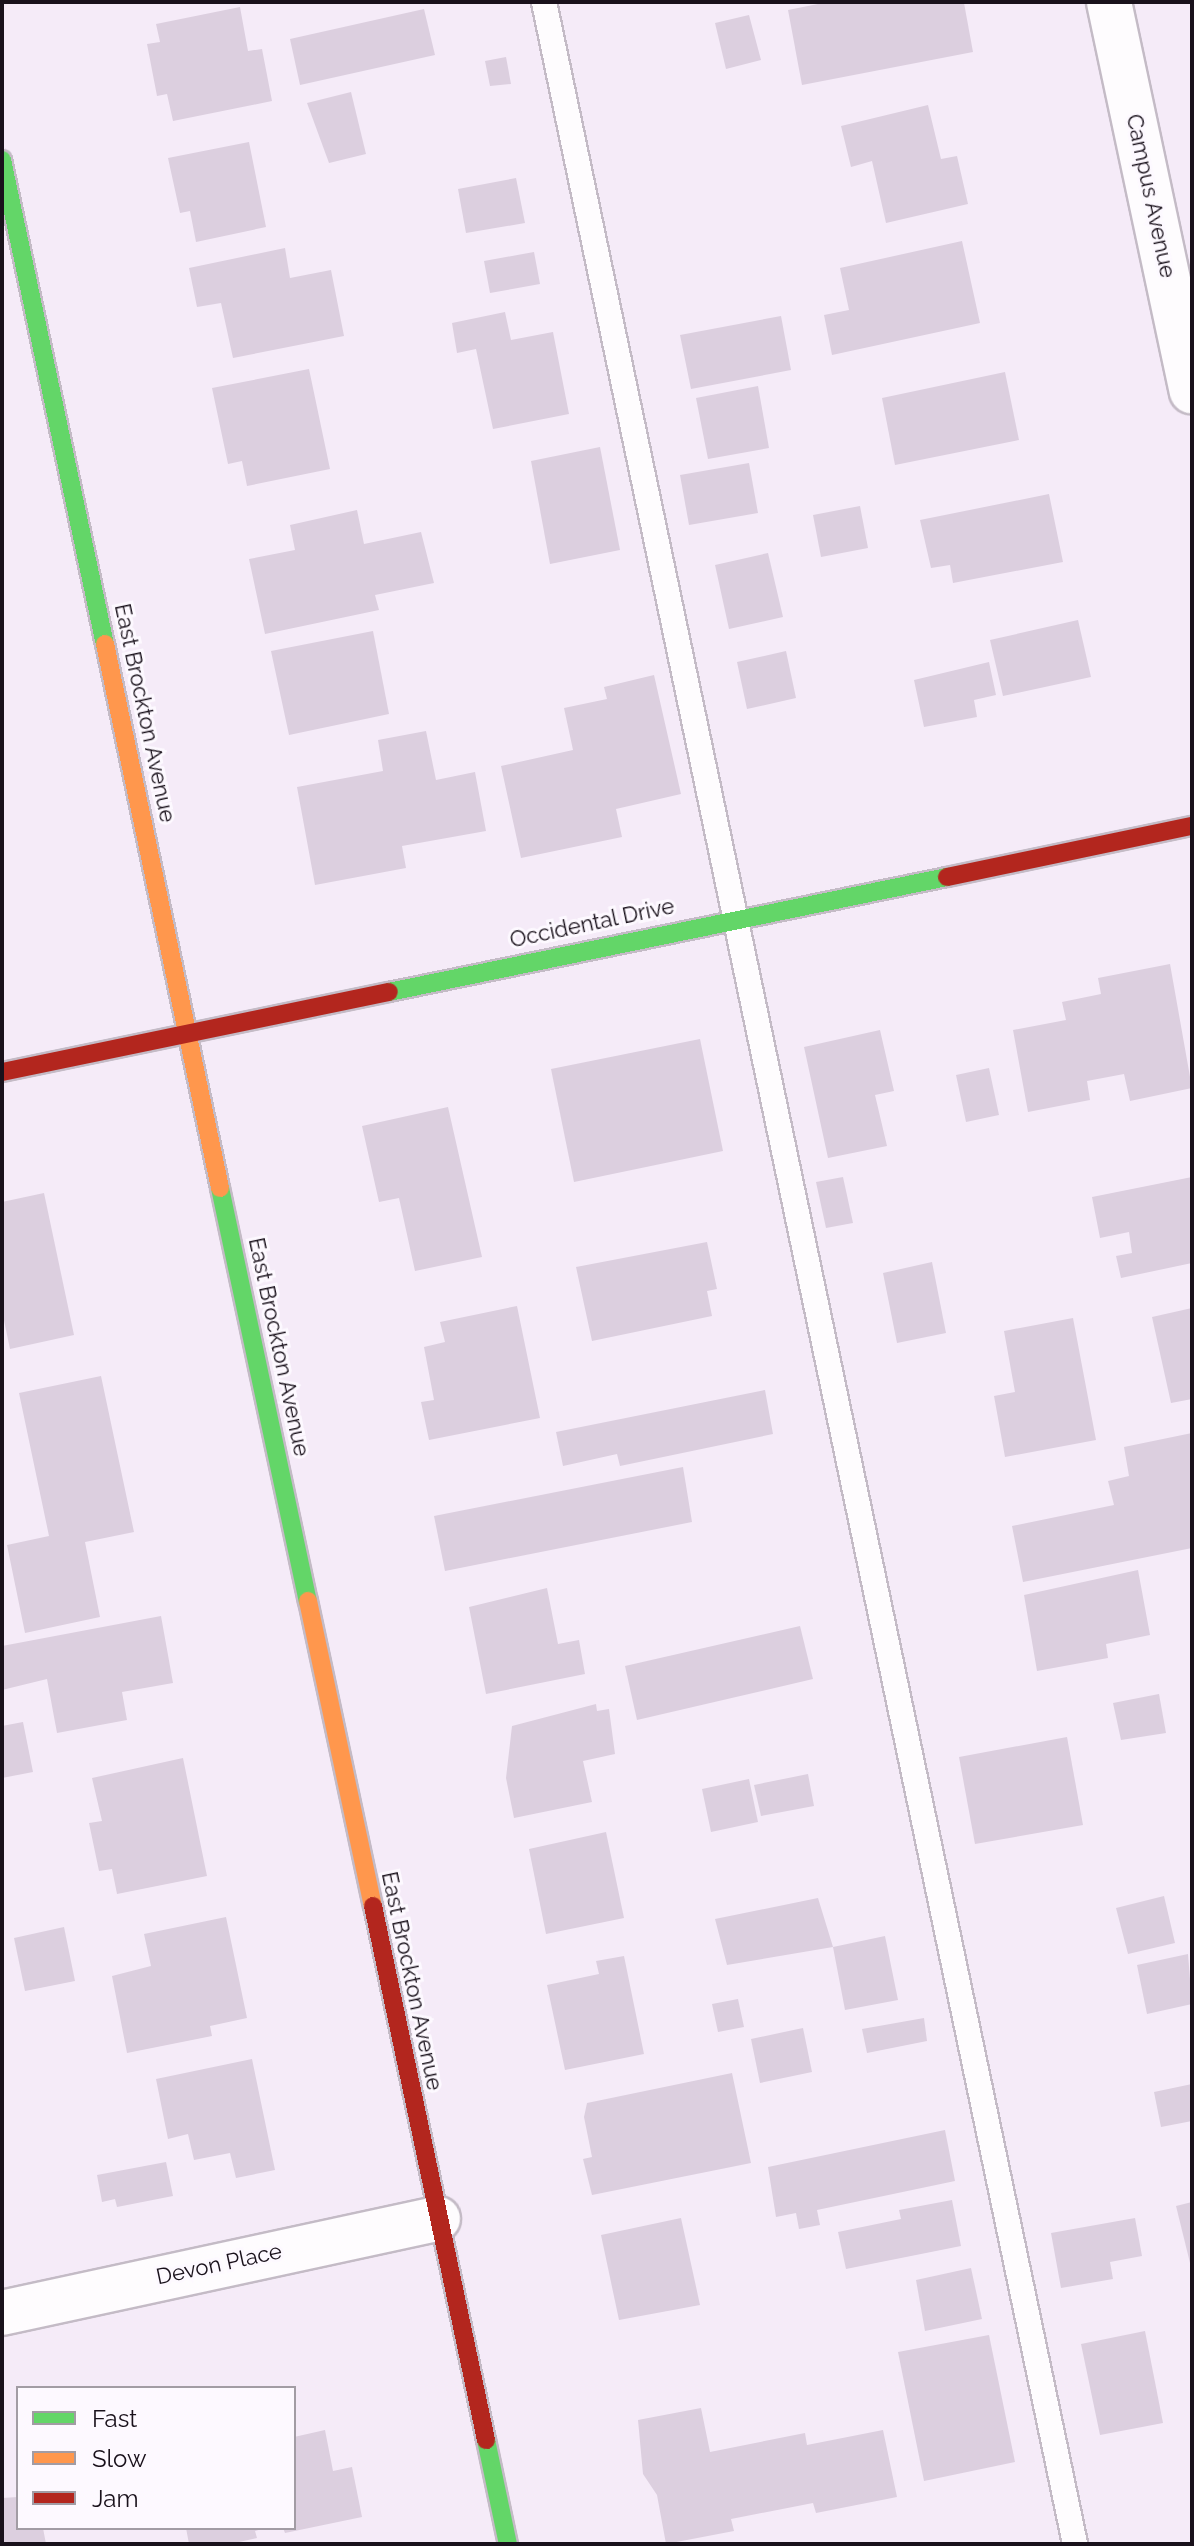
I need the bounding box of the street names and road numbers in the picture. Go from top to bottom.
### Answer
street label: Campus Avenue [1121,111,1181,281]
street label: East Brockton Avenue [109,601,181,825]
street label: Occidental Drive [507,893,677,953]
street label: East Brockton Avenue [243,1235,315,1459]
street label: East Brockton Avenue [376,1869,448,2093]
street label: Devon Place [154,2238,284,2290]

